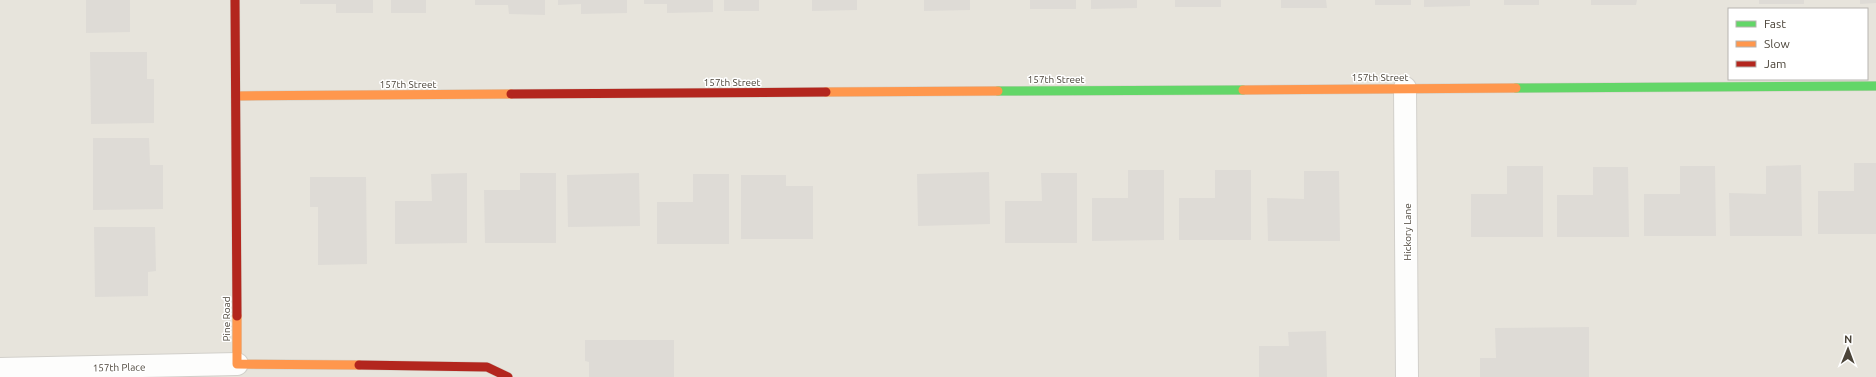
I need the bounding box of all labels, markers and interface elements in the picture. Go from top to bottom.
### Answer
legend [1728,8,1868,80]
text: Fast [1764,17,1786,30]
text: Slow [1764,37,1790,50]
text: Jam [1764,57,1786,70]
street label: 157th Street [1352,72,1408,83]
street label: 157th Street [1028,74,1084,85]
street label: 157th Street [704,77,760,88]
street label: 157th Street [380,79,436,90]
street label: Hickory Lane [1402,203,1413,261]
street label: Pine Road [221,296,232,341]
north arrow [1828,329,1868,369]
text: N [1844,333,1852,345]
street label: 157th Place [93,362,145,373]

